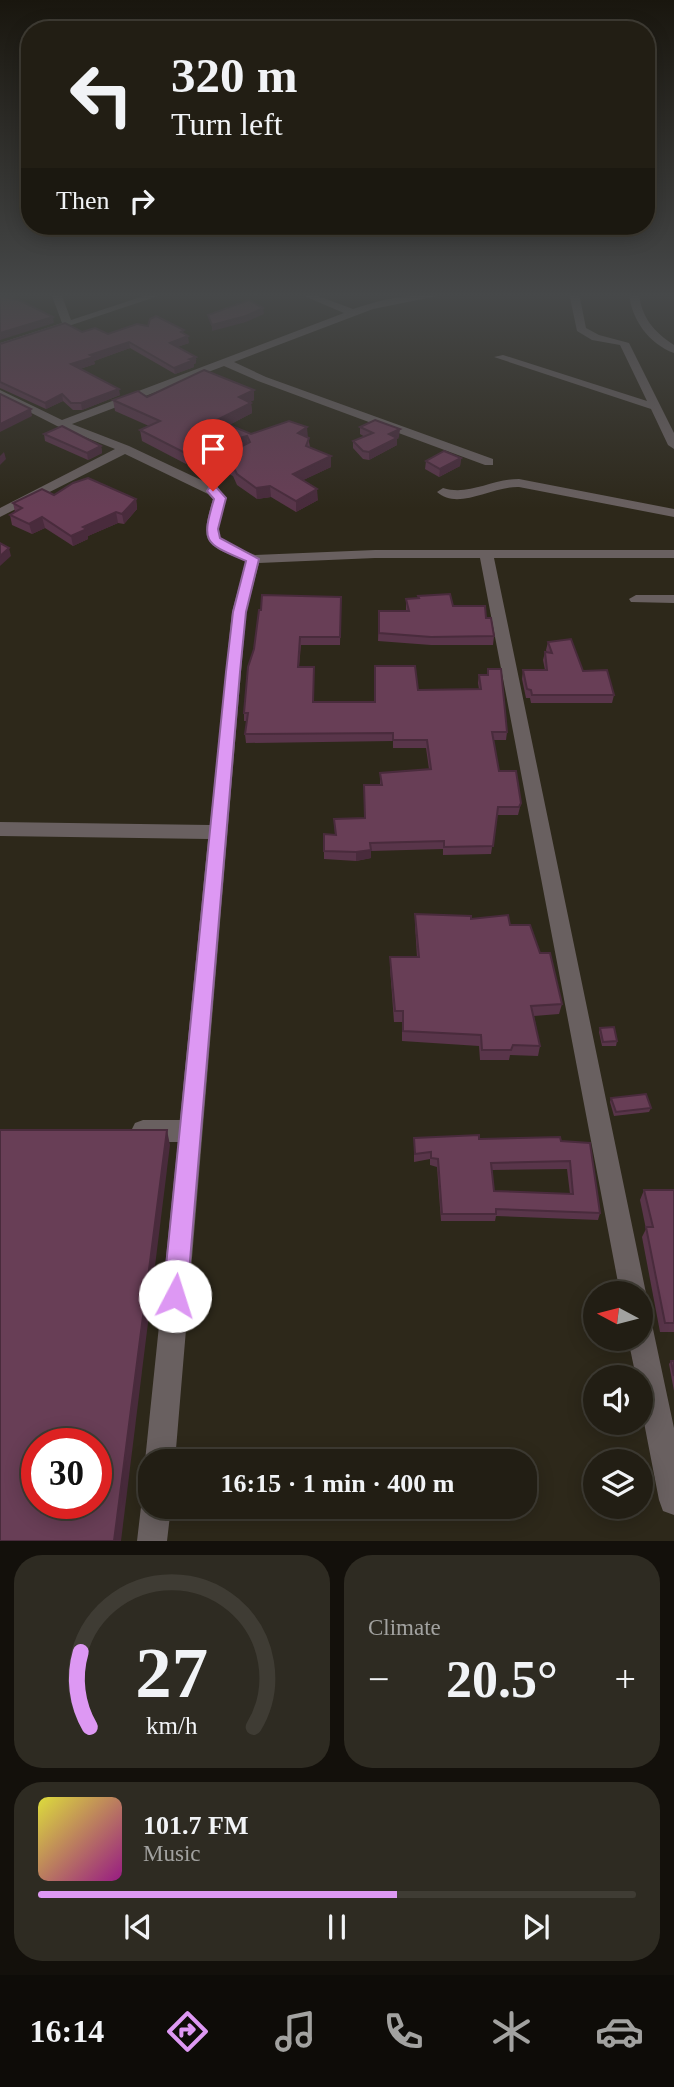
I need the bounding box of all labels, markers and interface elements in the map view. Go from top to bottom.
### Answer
text: 320 m [171,48,298,103]
icon: left [56,49,147,140]
text: Turn left [171,106,283,142]
icon: right [123,182,161,220]
text: Then [56,186,109,215]
pin [183,419,243,491]
icon: arrive [194,430,232,468]
position arrow [138,1259,212,1333]
north arrow [583,1281,653,1351]
map controls [583,1281,653,1519]
button: sound [583,1365,653,1435]
speed limit sign: 30 [21,1428,112,1519]
button: layers [583,1449,653,1519]
text: 16:15 · 1 min · 400 m [221,1469,455,1498]
text: Climate [368,1615,441,1640]
text: 27 [136,1633,208,1714]
text: 20.5° [446,1651,558,1708]
text: − [368,1658,389,1700]
text: + [615,1658,636,1700]
text: km/h [146,1712,198,1739]
text: 101.7 FM [143,1811,248,1840]
text: Music [143,1841,201,1866]
icon: previous [119,1908,157,1946]
icon: pause [318,1908,356,1946]
icon: next [517,1908,555,1946]
icon: directions [163,2007,212,2056]
icon: music [271,2007,320,2056]
icon: phone [379,2007,428,2056]
icon: climate [487,2007,536,2056]
icon: car [595,2007,644,2056]
text: 16:14 [30,2013,104,2049]

